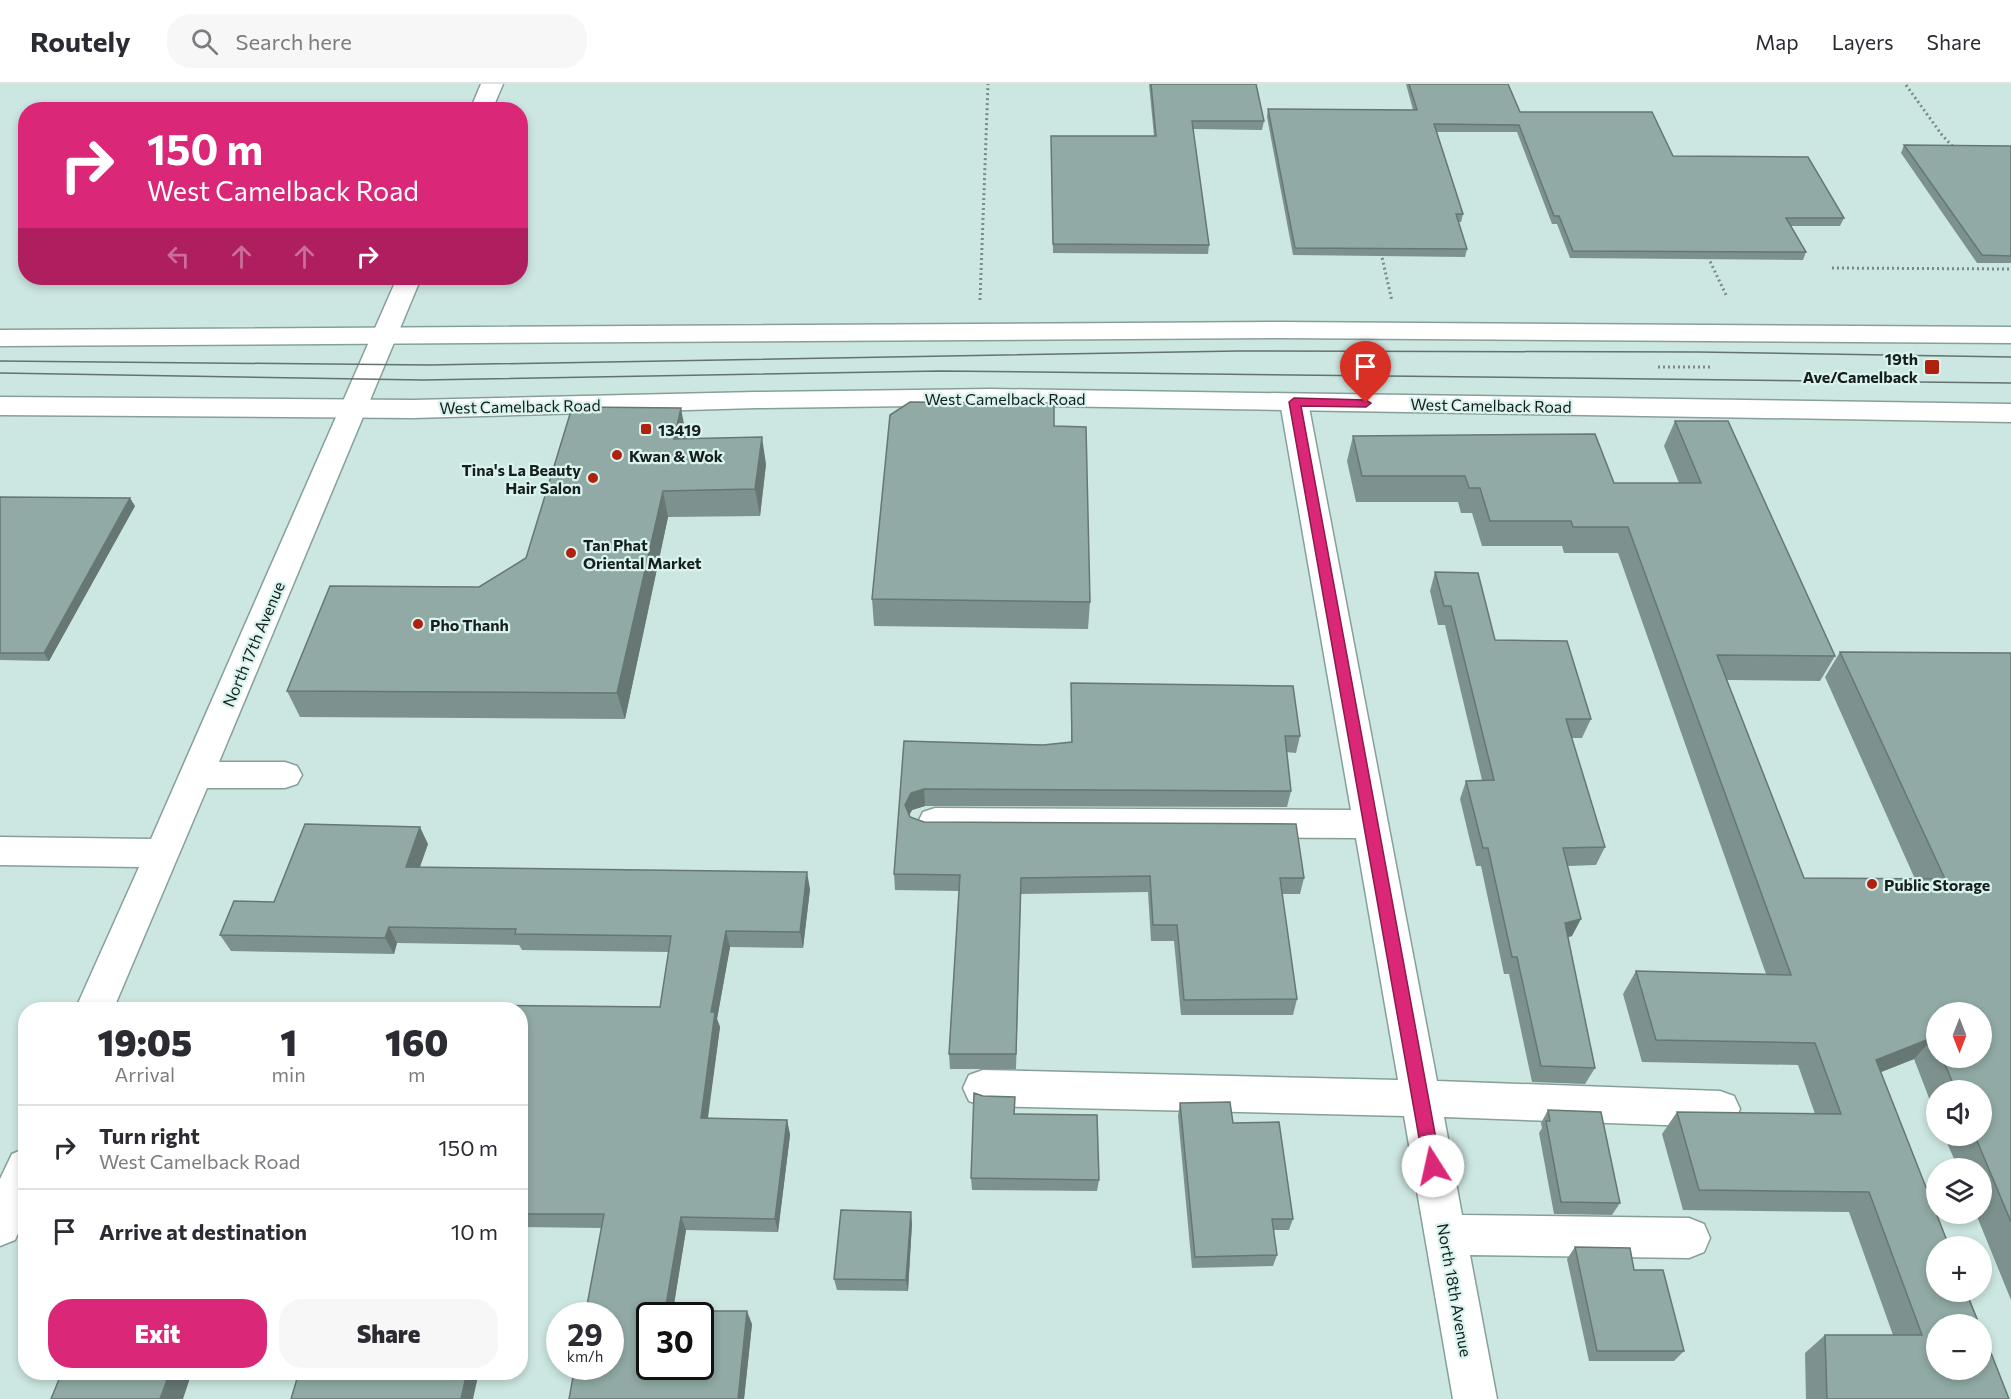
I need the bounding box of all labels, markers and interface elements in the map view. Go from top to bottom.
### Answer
search box [167,14,587,68]
text: Routely [30,24,131,58]
icon: search [188,25,221,58]
text: Search here [236,28,352,55]
text: Map [1755,29,1799,54]
text: Layers [1832,29,1894,54]
text: Share [1927,29,1981,54]
text: 150 m [147,122,263,174]
icon: right [48,126,126,204]
text: West Camelback Road [147,174,419,207]
icon: left [162,240,195,273]
icon: ahead [225,240,258,273]
icon: ahead [288,240,321,273]
icon: right [351,240,384,273]
pin [1340,341,1391,403]
place label: 19th Ave/Camelback [1803,349,1919,386]
icon: arrive [1349,350,1382,383]
marker: 19th Ave/Camelback [1923,358,1941,376]
street label: West Camelback Road [924,389,1086,408]
street label: West Camelback Road [1410,394,1572,416]
street label: West Camelback Road [439,395,601,417]
place label: 13419 [658,420,701,439]
marker: 13419 [639,422,653,436]
place label: Kwan & Wok [629,446,724,465]
marker: Kwan & Wok [610,448,624,462]
place label: Tina's La Beauty Hair Salon [462,460,581,497]
marker: Tina's La Beauty Hair Salon [586,471,600,485]
place label: Tan Phat Oriental Market [583,535,702,572]
marker: Tan Phat Oriental Market [564,546,578,560]
street label: North 17th Avenue [218,579,288,709]
place label: Pho Thanh [430,615,509,634]
marker: Pho Thanh [411,617,425,631]
place label: Public Storage [1884,875,1990,894]
marker: Public Storage [1865,877,1879,891]
north arrow [1926,1002,1992,1068]
map controls [1926,1002,1992,1380]
text: 19:05 [97,1019,192,1063]
text: 1 [280,1019,297,1063]
text: 160 [385,1019,449,1063]
text: Arrival [115,1062,175,1086]
text: min [272,1062,306,1086]
text: m [408,1062,426,1086]
button: sound [1926,1080,1992,1146]
text: Turn right [99,1122,200,1149]
icon: right [48,1131,81,1164]
text: 150 m [438,1134,498,1161]
position arrow [1401,1134,1465,1198]
text: West Camelback Road [99,1149,300,1173]
button: layers [1926,1158,1992,1224]
icon: arrive [48,1215,81,1248]
text: Arrive at destination [99,1218,307,1245]
text: 10 m [451,1218,498,1245]
street label: North 18th Avenue [1434,1222,1476,1358]
button: + [1926,1236,1992,1302]
button: Exit [48,1299,267,1368]
button: Share [279,1299,498,1368]
speed limit sign: 30 [636,1302,714,1380]
button: − [1926,1314,1992,1380]
text: 29 [567,1315,603,1352]
text: km/h [567,1347,603,1365]

